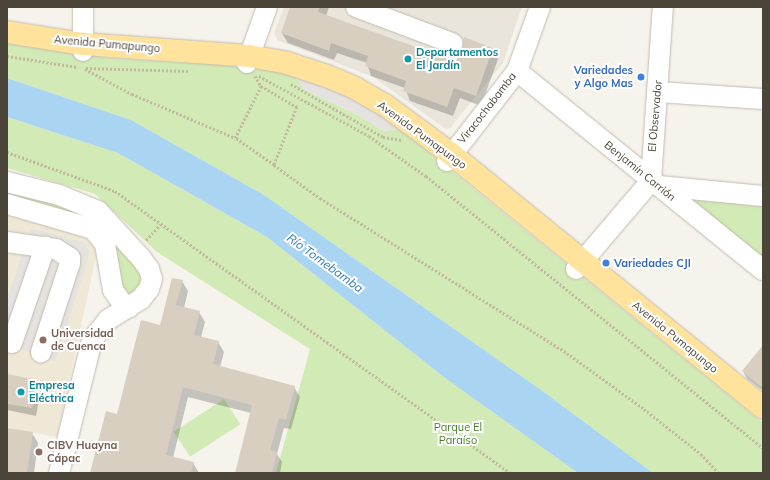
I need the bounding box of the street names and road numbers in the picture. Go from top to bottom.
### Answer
street label: Avenida Pumapungo [53,33,161,55]
street label: Viracochabamba [455,70,519,146]
street label: El Observador [645,80,665,152]
street label: Avenida Pumapungo [375,98,469,172]
street label: Benjamín Carrión [602,138,678,204]
street label: Avenida Pumapungo [629,298,721,376]

